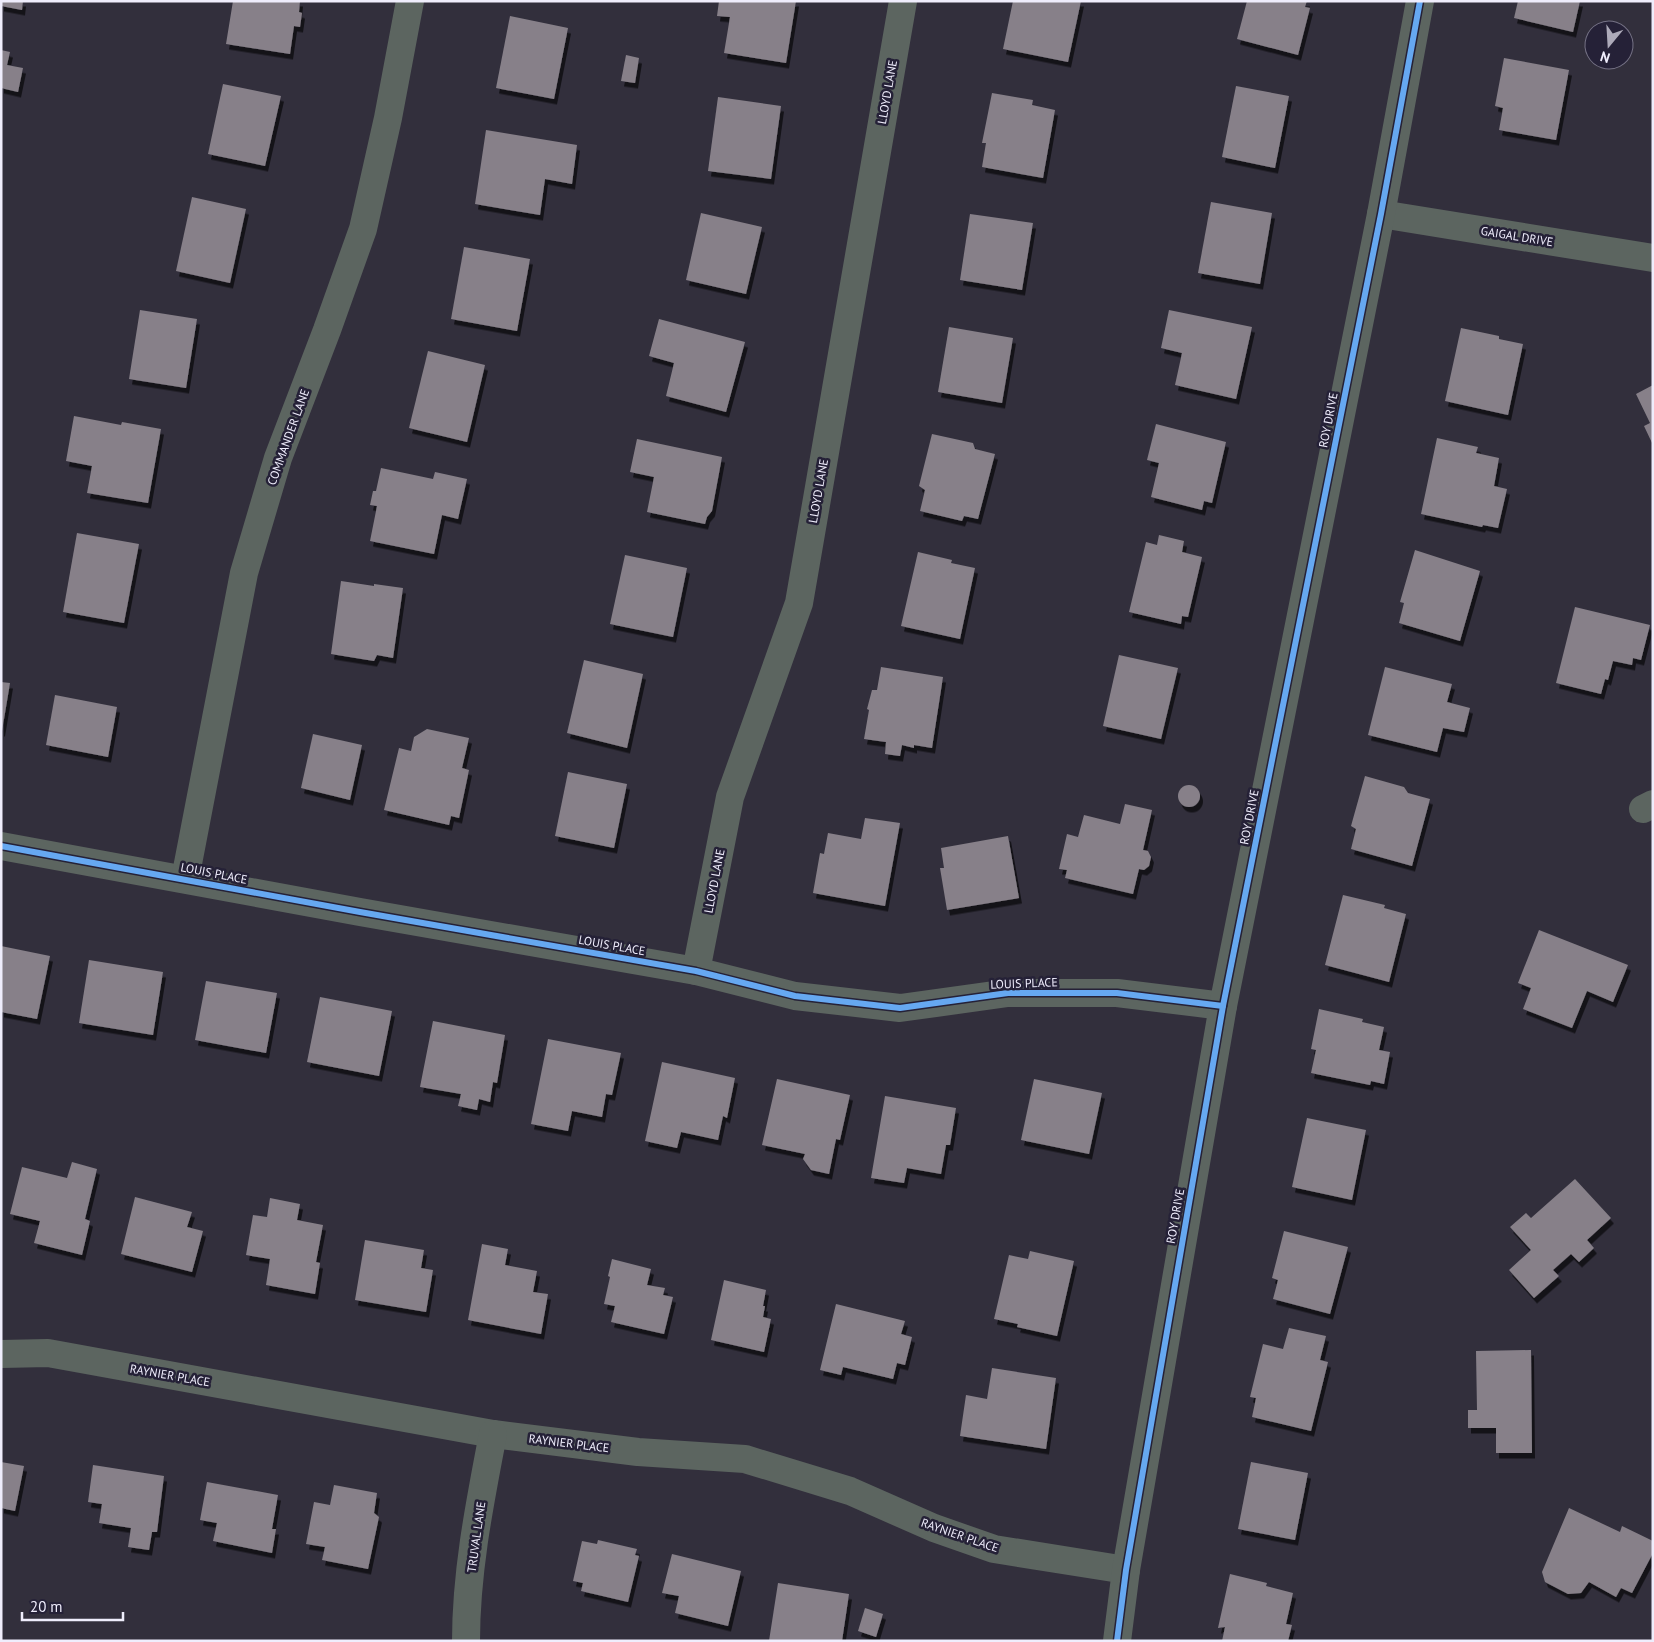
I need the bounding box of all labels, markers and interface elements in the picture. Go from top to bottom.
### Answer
north arrow [1584,20,1634,70]
text: N [1598,47,1612,67]
street label: LLOYD LANE [874,59,900,125]
street label: GAIGAL DRIVE [1480,223,1554,249]
street label: COMMANDER LANE [264,387,312,487]
street label: ROY DRIVE [1315,391,1341,449]
street label: LLOYD LANE [805,458,831,524]
street label: ROY DRIVE [1236,788,1262,846]
street label: LLOYD LANE [700,848,728,914]
street label: LOUIS PLACE [179,859,249,887]
street label: LOUIS PLACE [577,932,647,958]
street label: LOUIS PLACE [990,974,1058,992]
street label: ROY DRIVE [1163,1187,1187,1245]
street label: RAYNIER PLACE [129,1361,211,1389]
street label: RAYNIER PLACE [528,1431,610,1455]
street label: TRUVAL LANE [464,1500,488,1574]
street label: RAYNIER PLACE [919,1515,1001,1555]
scale bar [22,1590,124,1622]
text: 20 m [30,1597,63,1616]

